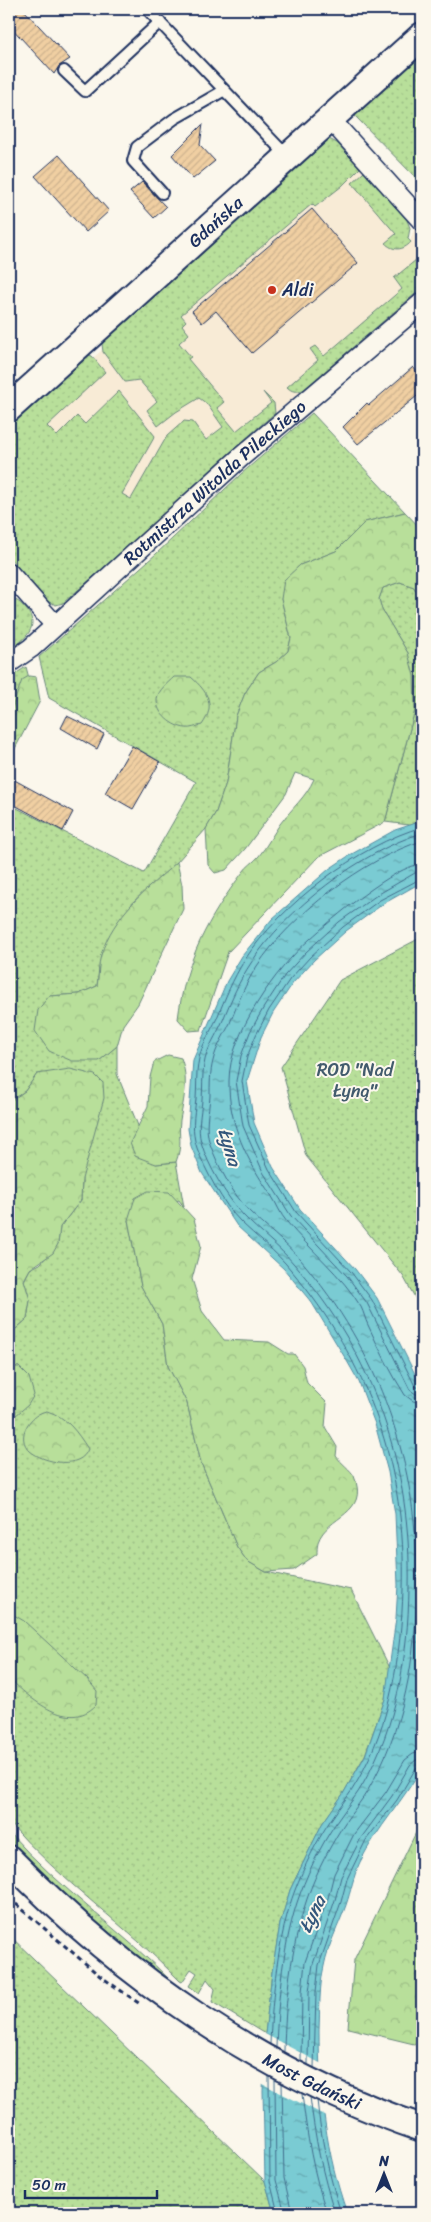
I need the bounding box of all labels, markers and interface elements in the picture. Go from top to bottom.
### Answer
street label: Gdańska [180,187,252,256]
place label: Aldi [281,274,314,306]
marker: Aldi [266,284,278,296]
street label: Rotmistrza Witolda Pileckiego [115,392,314,573]
park label: ROD "Nad Łyną" [317,1054,395,1107]
water label: Łyna [209,1124,252,1172]
water label: Łyna [289,1888,336,1938]
street label: Most Gdański [257,2044,367,2120]
text: N [378,2149,389,2174]
north arrow [358,2150,408,2200]
scale bar [25,2167,158,2199]
text: 50 m [32,2172,67,2198]

